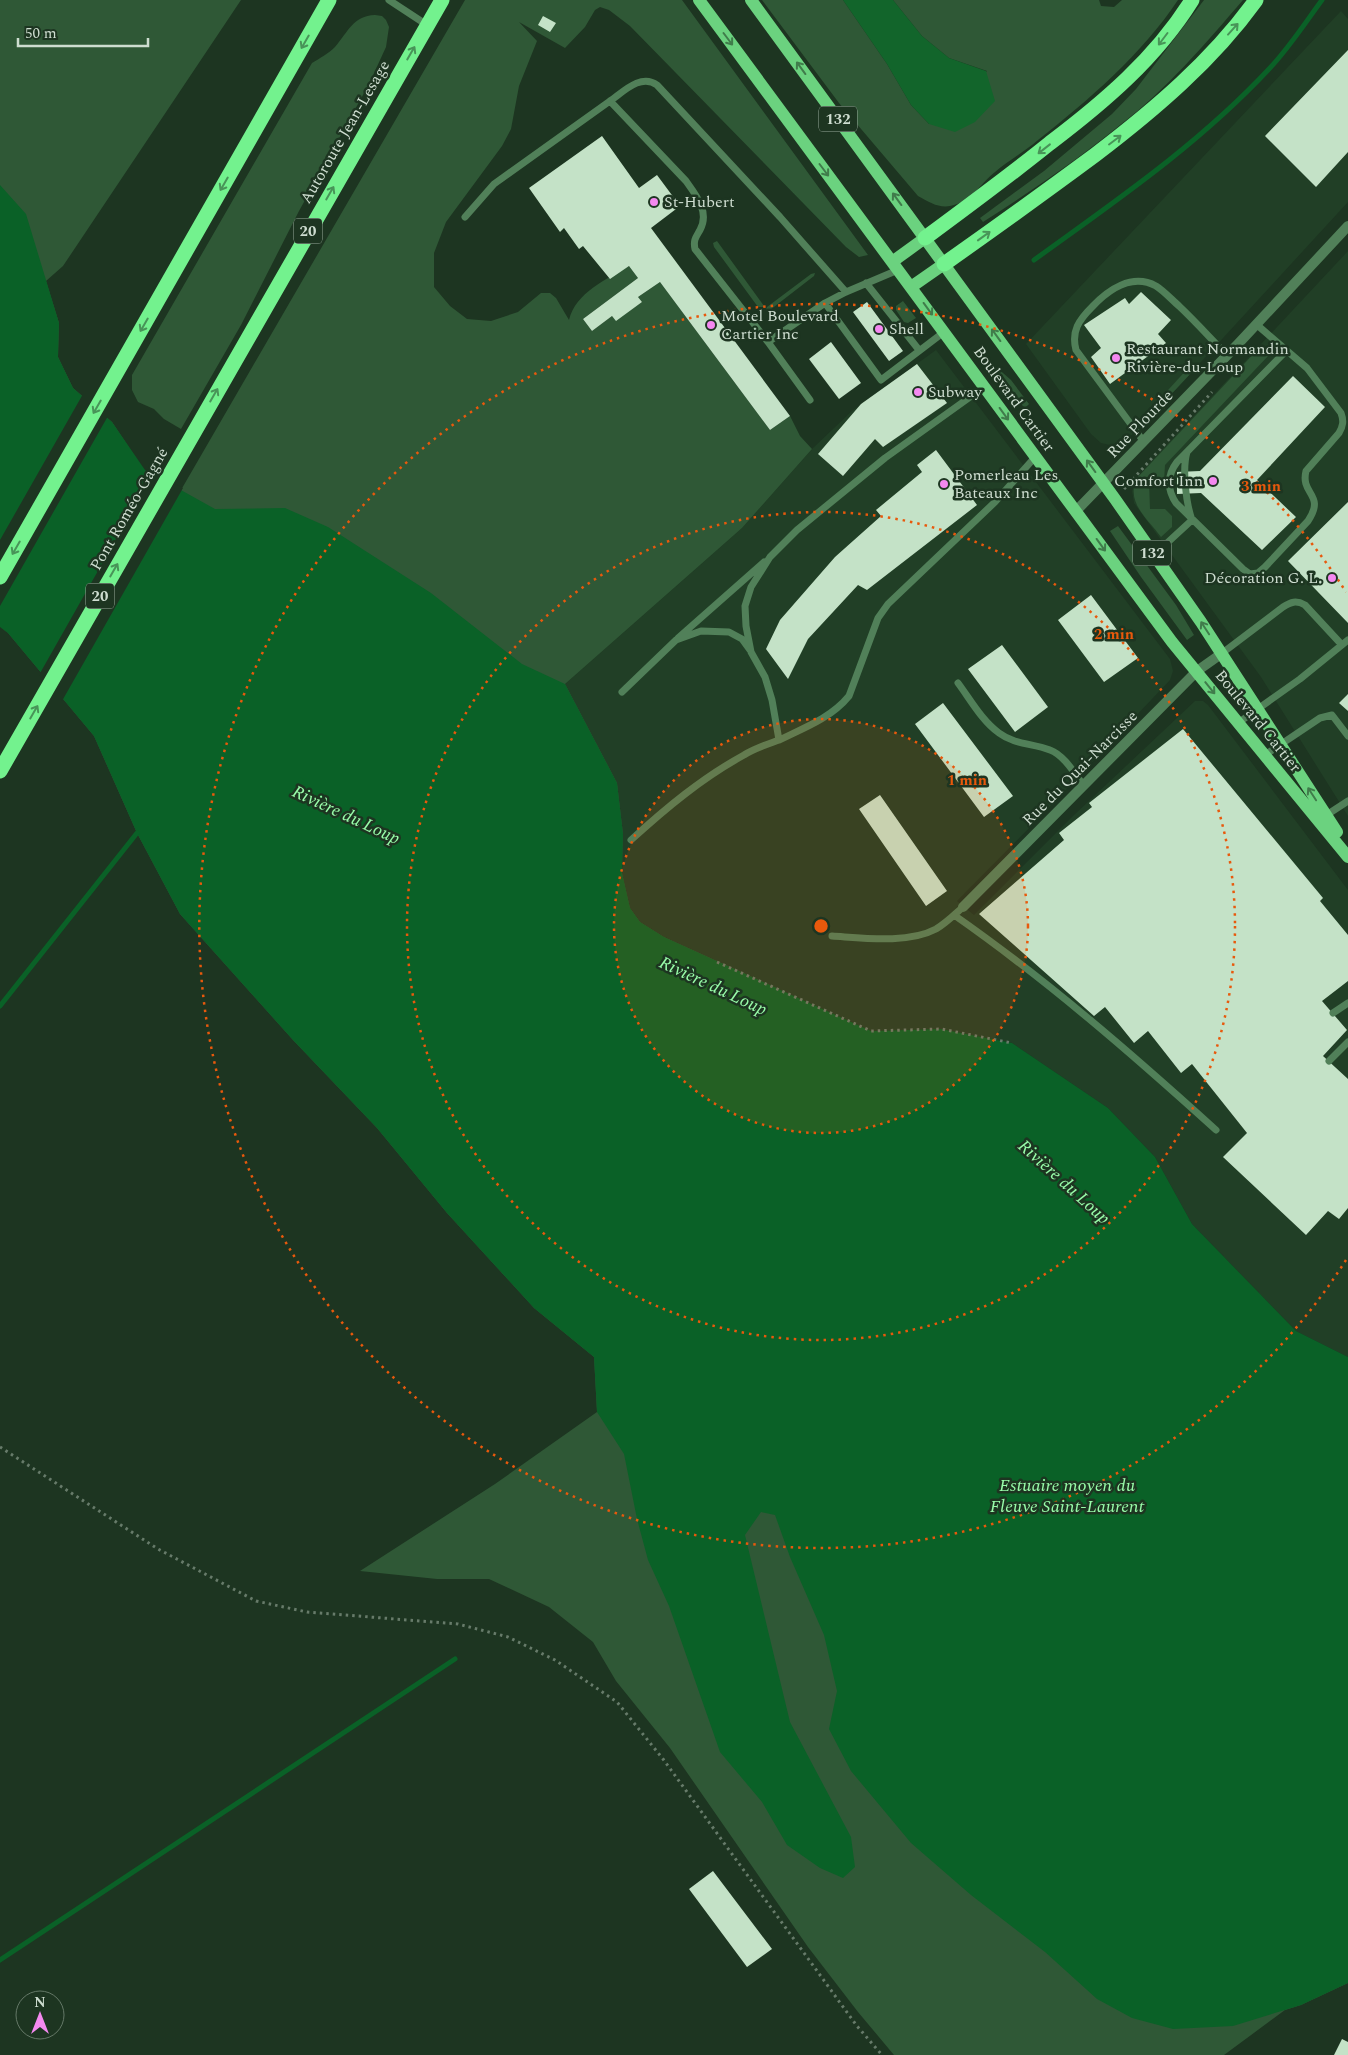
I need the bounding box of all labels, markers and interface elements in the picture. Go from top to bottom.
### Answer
scale bar [18,15,148,47]
text: 50 m [25,22,57,45]
one-way arrow [1227,22,1239,35]
one-way arrow [723,32,733,46]
one-way arrow [1158,32,1168,46]
one-way arrow [300,35,310,50]
one-way arrow [406,45,416,60]
street label: Autoroute Jean-Lesage [294,56,396,208]
one-way arrow [796,61,806,75]
road number: 132 [819,106,857,132]
one-way arrow [1108,134,1121,145]
one-way arrow [1037,143,1050,154]
one-way arrow [819,163,830,176]
one-way arrow [219,176,229,190]
one-way arrow [325,186,335,201]
place label: St-Hubert [664,190,735,214]
one-way arrow [892,192,902,206]
marker: St-Hubert [648,196,660,208]
road number: 20 [294,218,322,244]
one-way arrow [977,231,991,241]
one-way arrow [923,302,933,316]
place label: Motel Boulevard Cartier Inc [721,304,839,346]
one-way arrow [139,317,149,332]
place label: Shell [889,317,924,341]
marker: Motel Boulevard Cartier Inc [705,319,717,331]
marker: Shell [873,323,885,335]
one-way arrow [990,329,1001,342]
place label: Restaurant Normandin Rivière-du-Loup [1126,337,1289,379]
street label: Boulevard Cartier [967,341,1061,457]
marker: Restaurant Normandin Rivière-du-Loup [1110,352,1122,364]
place label: Subway [928,380,983,404]
street label: Rue Plourde [1101,384,1179,464]
marker: Subway [912,386,924,398]
one-way arrow [210,388,220,403]
one-way arrow [92,399,101,414]
one-way arrow [999,407,1010,420]
street label: Pont Roméo-Gagné [84,443,174,575]
one-way arrow [1086,460,1097,473]
place label: Pomerleau Les Bateaux Inc [954,463,1058,505]
place label: Comfort Inn [1114,469,1203,493]
marker: Comfort Inn [1207,475,1219,487]
text: 3 min [1241,475,1281,498]
marker: Pomerleau Les Bateaux Inc [938,478,950,490]
one-way arrow [1096,538,1106,552]
one-way arrow [11,540,21,555]
road number: 132 [1133,540,1171,566]
one-way arrow [109,563,119,578]
place label: Décoration G. L. [1204,566,1322,590]
marker: Décoration G. L. [1326,572,1338,584]
road number: 20 [86,584,114,608]
one-way arrow [1199,622,1209,636]
text: 2 min [1094,623,1134,646]
street label: Boulevard Cartier [1209,664,1307,778]
one-way arrow [1204,681,1215,694]
one-way arrow [29,704,39,719]
street label: Rue du Quai-Narcisse [1017,705,1143,831]
text: 1 min [947,769,987,792]
water label: Rivière du Loup [288,778,404,852]
one-way arrow [1307,787,1317,801]
centre of rings [812,917,830,935]
water label: Rivière du Loup [655,949,771,1023]
water label: Rivière du Loup [1012,1133,1116,1231]
water label: Estuaire moyen du Fleuve Saint-Laurent [990,1472,1145,1520]
north arrow [15,1990,65,2040]
text: N [34,1992,46,2013]

